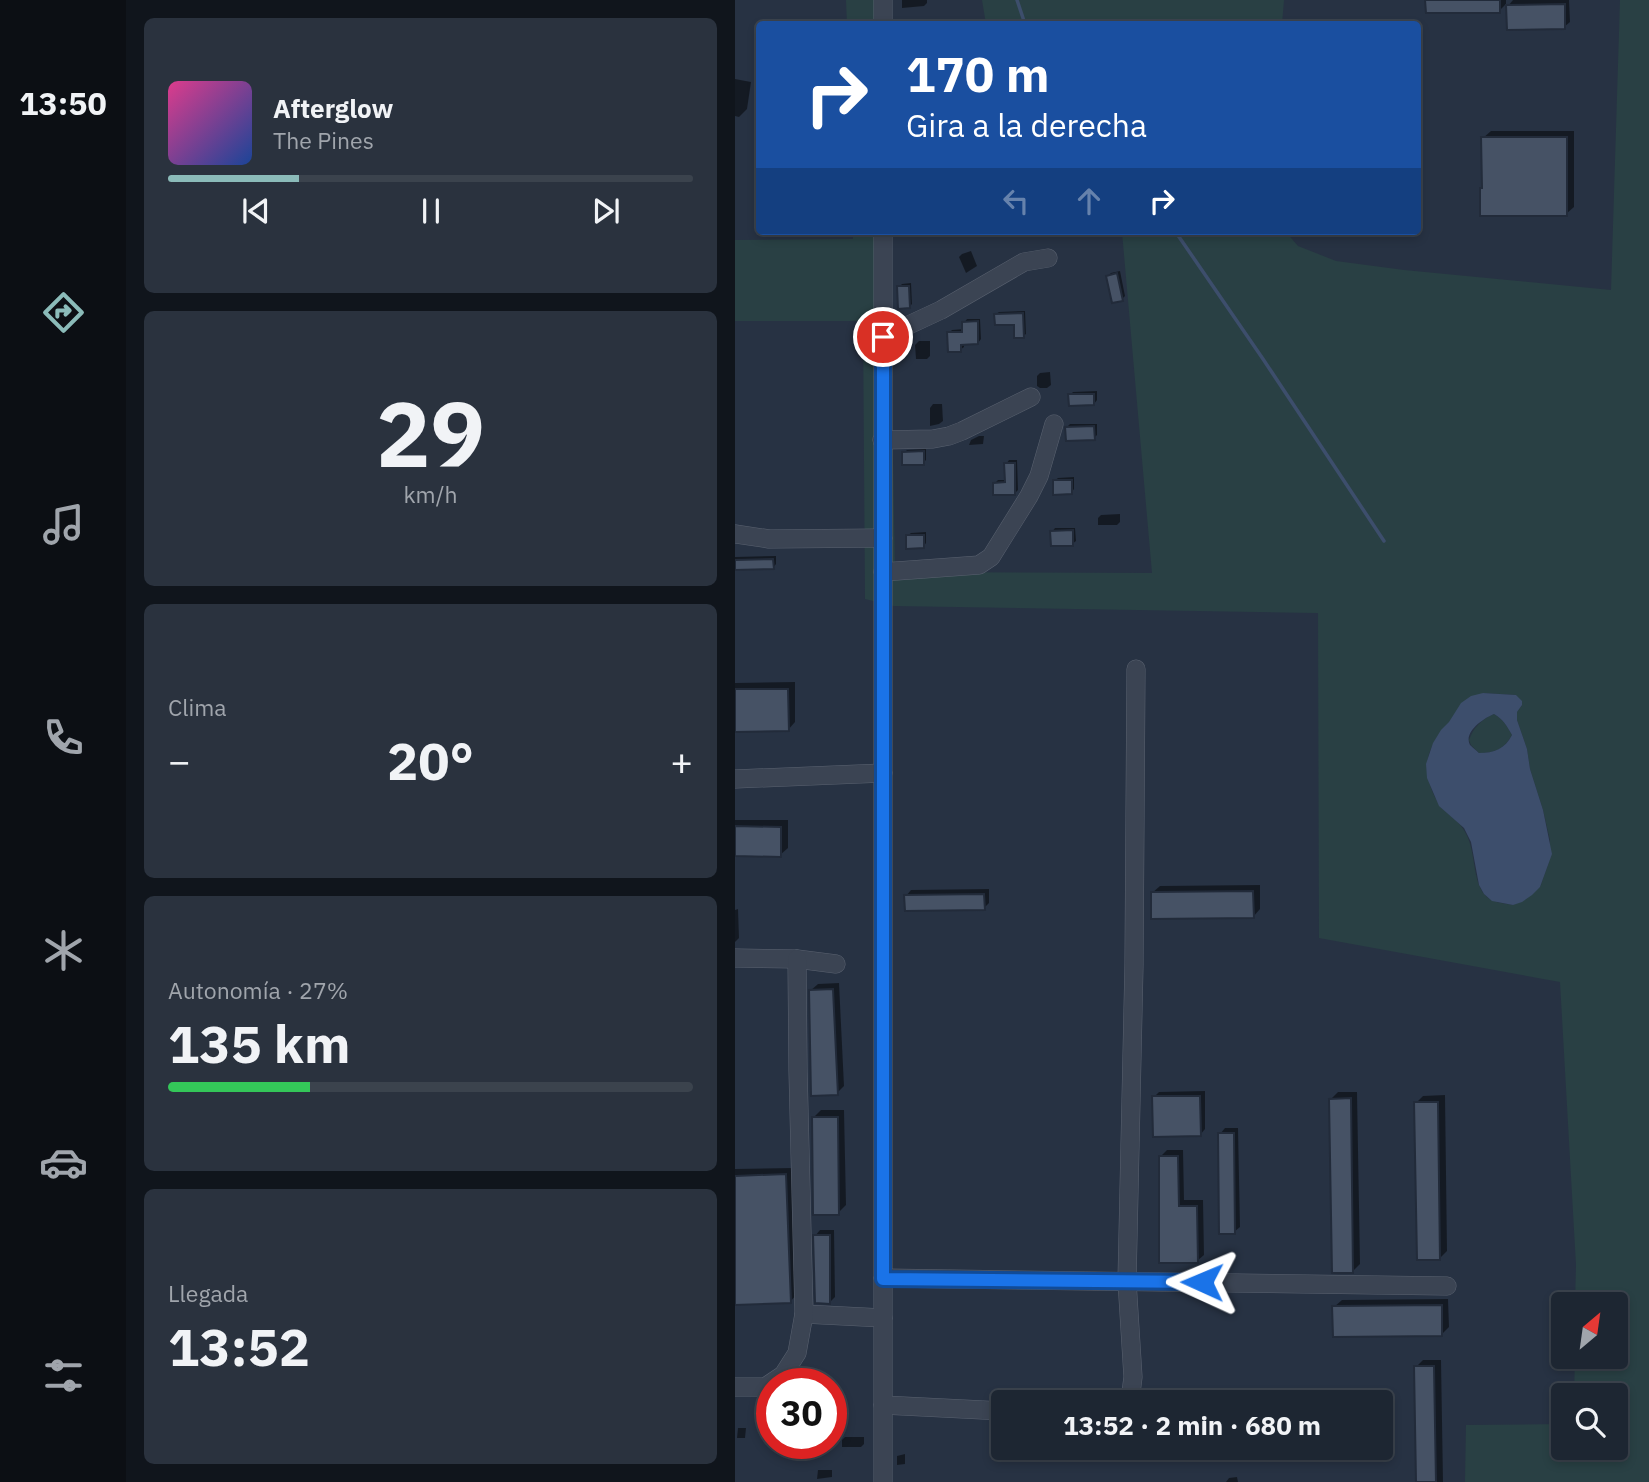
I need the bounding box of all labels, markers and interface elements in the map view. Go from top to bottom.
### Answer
text: 170 m [906,42,1050,105]
icon: right [791,49,882,140]
text: 13:50 [19,82,107,124]
text: Afterglow [273,91,393,125]
text: Gira a la derecha [906,104,1147,146]
text: The Pines [273,125,374,155]
icon: left [997,182,1035,220]
icon: ahead [1070,182,1108,220]
icon: right [1143,182,1181,220]
icon: previous [237,192,275,230]
icon: pause [412,192,450,230]
icon: next [587,192,625,230]
icon: directions [39,288,88,337]
pin [853,307,913,367]
icon: arrive [864,318,902,356]
text: 29 [376,374,485,492]
text: km/h [403,479,458,509]
icon: music [39,500,88,549]
text: Clima [168,692,227,722]
icon: phone [39,713,88,762]
text: 20° [387,727,474,794]
text: − [168,736,191,785]
text: + [670,736,693,785]
icon: climate [39,926,88,975]
text: Autonomía · 27% [168,975,348,1005]
text: 135 km [168,1010,350,1077]
icon: car [39,1138,88,1187]
position arrow [1165,1245,1239,1319]
text: Llegada [168,1278,248,1308]
north arrow [1551,1292,1627,1368]
map controls [1551,1292,1628,1460]
text: 13:52 [168,1313,310,1380]
icon: filters [39,1351,88,1400]
speed limit sign: 30 [756,1368,847,1459]
button: search [1551,1383,1628,1460]
text: 13:52 · 2 min · 680 m [1063,1408,1321,1442]

